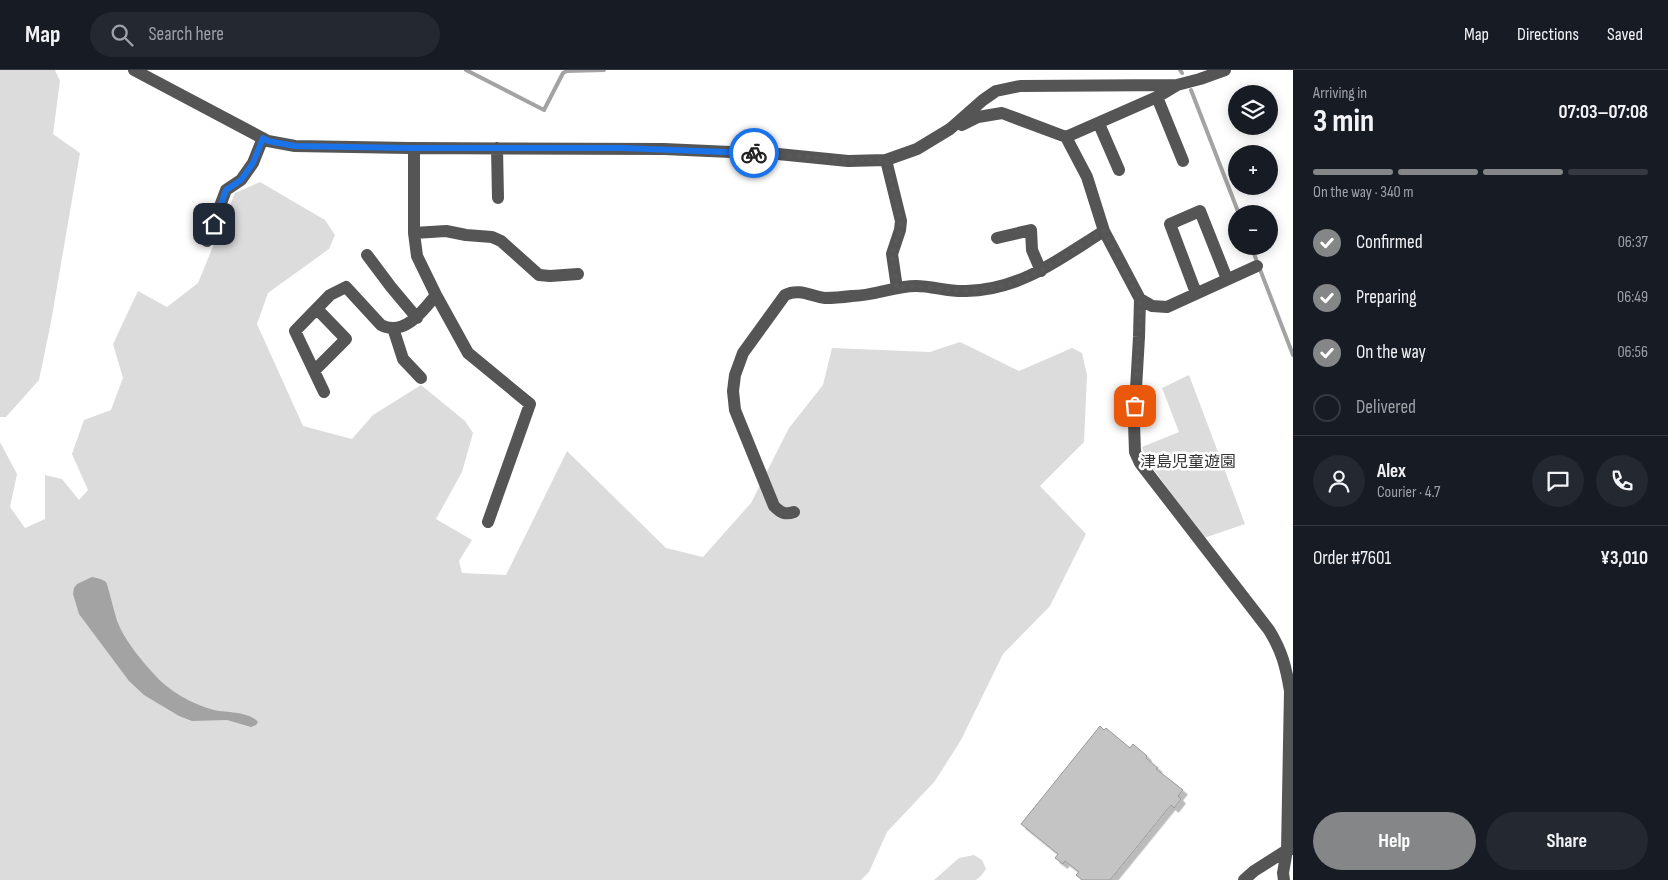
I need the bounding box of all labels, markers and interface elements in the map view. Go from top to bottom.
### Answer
search box [90,12,440,57]
text: Map [25,20,60,49]
icon: search [108,21,136,49]
text: Search here [148,23,224,46]
text: Map [1464,24,1489,45]
text: Directions [1517,24,1579,45]
text: Saved [1607,24,1643,45]
text: Arriving in [1313,84,1367,103]
map controls [1228,85,1278,255]
button: layers [1228,85,1278,135]
text: 07:03–07:08 [1558,101,1648,124]
text: 3 min [1313,102,1374,141]
courier [729,128,779,178]
icon: bike [740,139,768,167]
button: + [1228,145,1278,195]
text: On the way · 340 m [1313,183,1414,202]
pin [193,203,235,245]
button: − [1228,205,1278,255]
icon: home [200,210,228,238]
icon: check [1313,229,1341,257]
text: Confirmed [1356,231,1423,254]
text: 06:37 [1618,233,1648,252]
icon: check [1313,284,1341,312]
text: Preparing [1356,286,1417,309]
text: 06:49 [1617,288,1648,307]
icon: check [1313,339,1341,367]
text: On the way [1356,341,1426,364]
text: 06:56 [1617,343,1648,362]
pin [1114,385,1156,427]
icon: bag [1121,392,1149,420]
text: Delivered [1356,396,1416,419]
park label: 津島児童遊園 [1140,453,1236,472]
button: person [1313,455,1365,507]
button: chat [1532,455,1584,507]
button: phone [1596,455,1648,507]
text: Alex [1377,460,1406,483]
text: Courier · 4.7 [1377,483,1440,502]
text: Order #7601 [1313,547,1391,570]
text: ¥3,010 [1600,547,1648,570]
button: Help [1313,812,1476,870]
button: Share [1486,812,1648,870]

